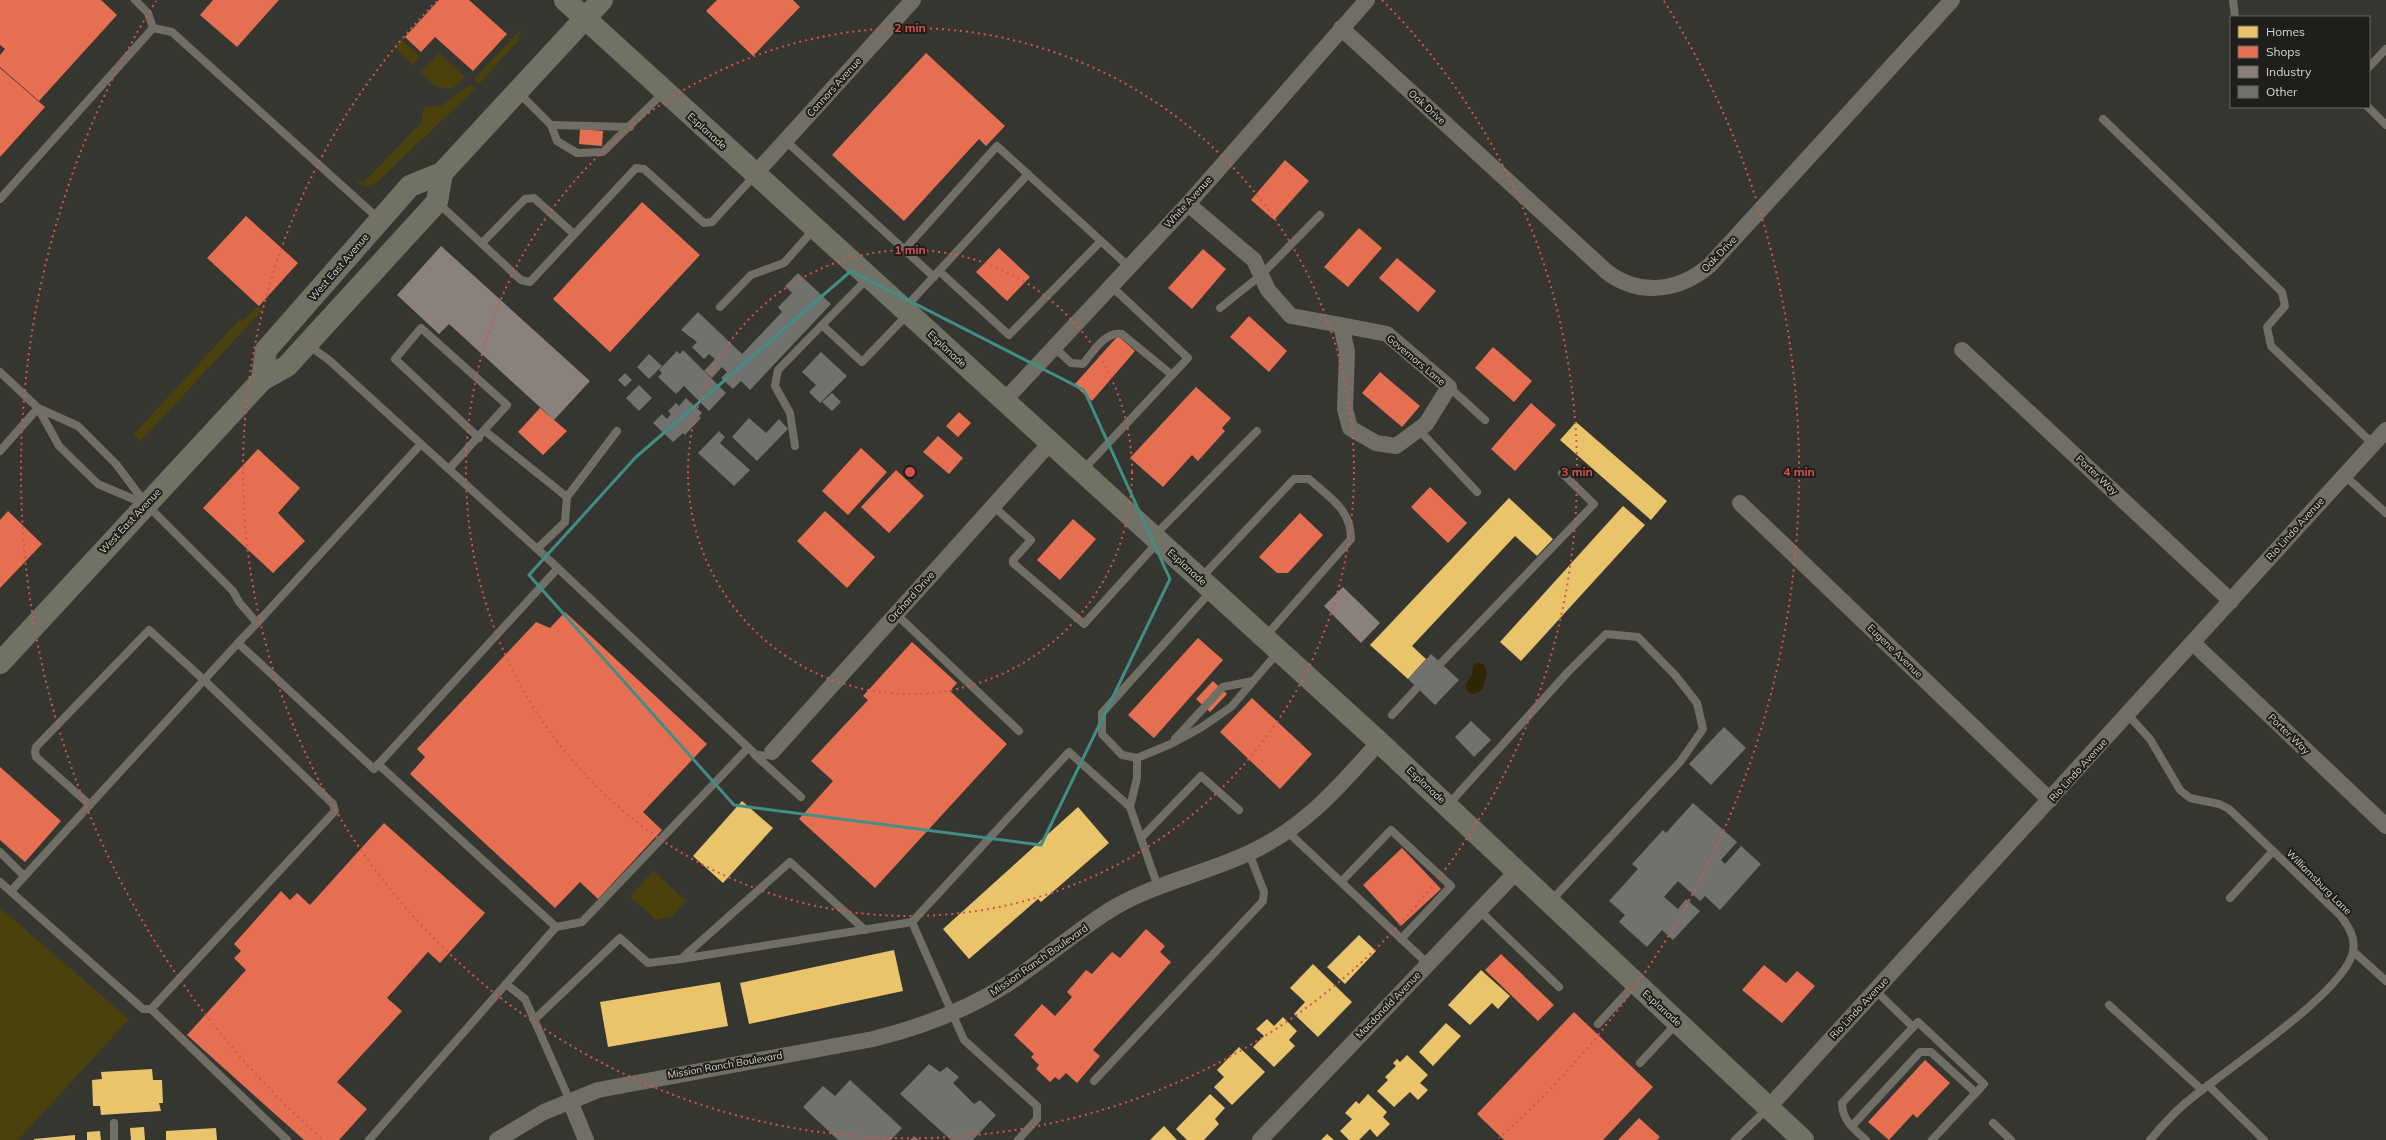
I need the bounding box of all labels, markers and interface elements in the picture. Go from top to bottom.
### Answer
legend [2230,16,2370,108]
text: 2 min [894,20,926,35]
text: Homes [2266,24,2305,39]
text: Shops [2266,44,2301,59]
street label: Connors Avenue [804,55,864,119]
text: Industry [2266,64,2312,79]
text: Other [2266,84,2298,99]
street label: Oak Drive [1406,87,1448,127]
street label: Esplanade [685,110,729,152]
street label: White Avenue [1161,173,1215,231]
street label: West East Avenue [306,231,372,303]
street label: Oak Drive [1698,233,1740,275]
text: 1 min [894,242,926,257]
street label: Esplanade [925,328,969,370]
street label: Governors Lane [1384,332,1448,388]
street label: Porter Way [2073,452,2121,498]
text: 3 min [1561,464,1593,479]
text: 4 min [1783,464,1815,479]
centre of rings [903,465,917,479]
street label: West East Avenue [96,486,164,556]
street label: Rio Lindo Avenue [2263,495,2327,563]
street label: Esplanade [1165,546,1209,588]
street label: Orchard Drive [885,569,937,625]
street label: Eugene Avenue [1865,621,1925,681]
street label: Porter Way [2265,711,2313,758]
street label: Rio Lindo Avenue [2046,736,2110,804]
street label: Esplanade [1404,764,1448,806]
street label: Williamsburg Lane [2284,847,2354,917]
street label: Mission Ranch Boulevard [988,921,1090,999]
street label: Macdonald Avenue [1352,969,1424,1041]
street label: Rio Lindo Avenue [1827,974,1891,1042]
street label: Esplanade [1640,987,1684,1029]
street label: Mission Ranch Boulevard [667,1048,783,1082]

